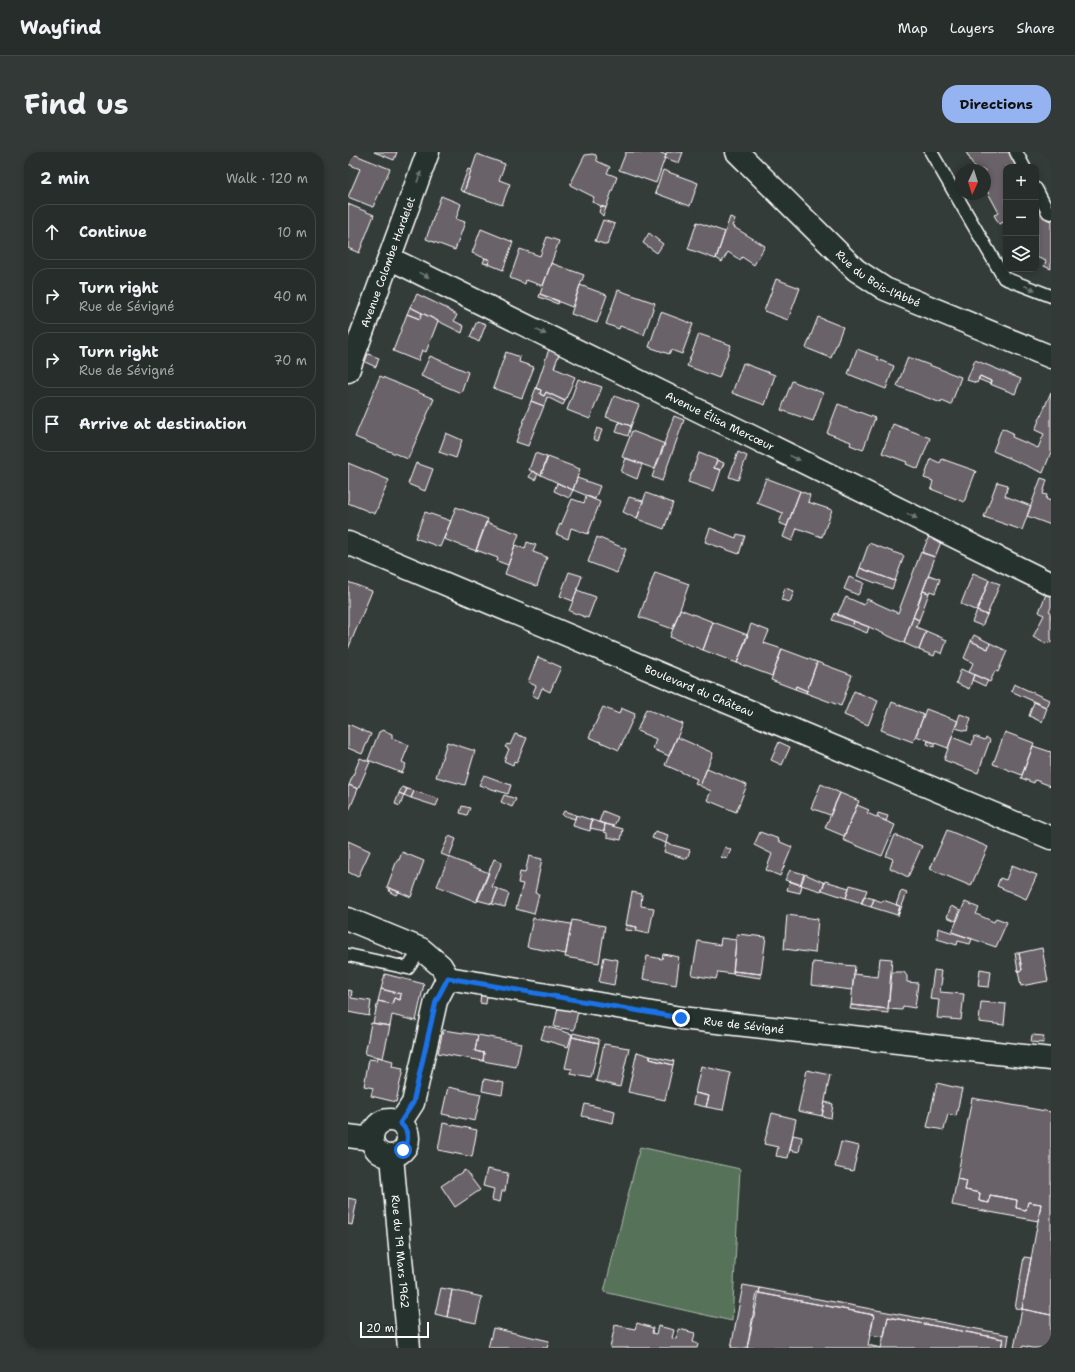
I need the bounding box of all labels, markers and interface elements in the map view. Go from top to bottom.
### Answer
text: Wayfind [20,15,101,40]
text: Map [898,19,928,37]
text: Layers [950,19,994,37]
text: Share [1016,19,1055,37]
text: Find us [24,85,129,123]
button: Directions [942,85,1051,123]
north arrow [955,164,991,200]
map controls [1003,164,1039,272]
button: + [1003,164,1039,200]
text: 2 min [40,167,90,189]
text: Walk · 120 m [226,170,308,187]
one-way arrow [416,170,422,182]
street label: Avenue Colombe Hardelet [357,194,419,329]
button: − [1003,200,1039,236]
icon: ahead [41,221,63,243]
text: Continue [79,222,147,242]
text: 10 m [277,224,307,241]
button: layers [1003,236,1039,272]
street label: Rue du Bois-l'Abbé [833,247,923,310]
one-way arrow [419,272,430,278]
text: Turn right [79,278,159,298]
icon: right [41,285,63,307]
one-way arrow [1024,286,1036,292]
text: 40 m [273,288,307,305]
text: Rue de Sévigné [79,298,175,315]
one-way arrow [535,329,546,336]
text: Turn right [79,342,159,362]
icon: right [41,349,63,371]
text: 70 m [273,352,307,369]
text: Rue de Sévigné [79,362,175,379]
street label: Avenue Élisa Mercœur [663,388,777,454]
icon: arrive [41,413,63,435]
text: Arrive at destination [79,414,247,434]
one-way arrow [790,455,801,461]
one-way arrow [906,512,918,519]
street label: Boulevard du Château [642,661,756,720]
route end [672,1009,690,1027]
street label: Rue de Sévigné [703,1013,785,1037]
route start [394,1141,412,1159]
street label: Rue du 19 Mars 1962 [388,1194,413,1309]
scale bar [360,1320,429,1339]
text: 20 m [366,1321,394,1336]

